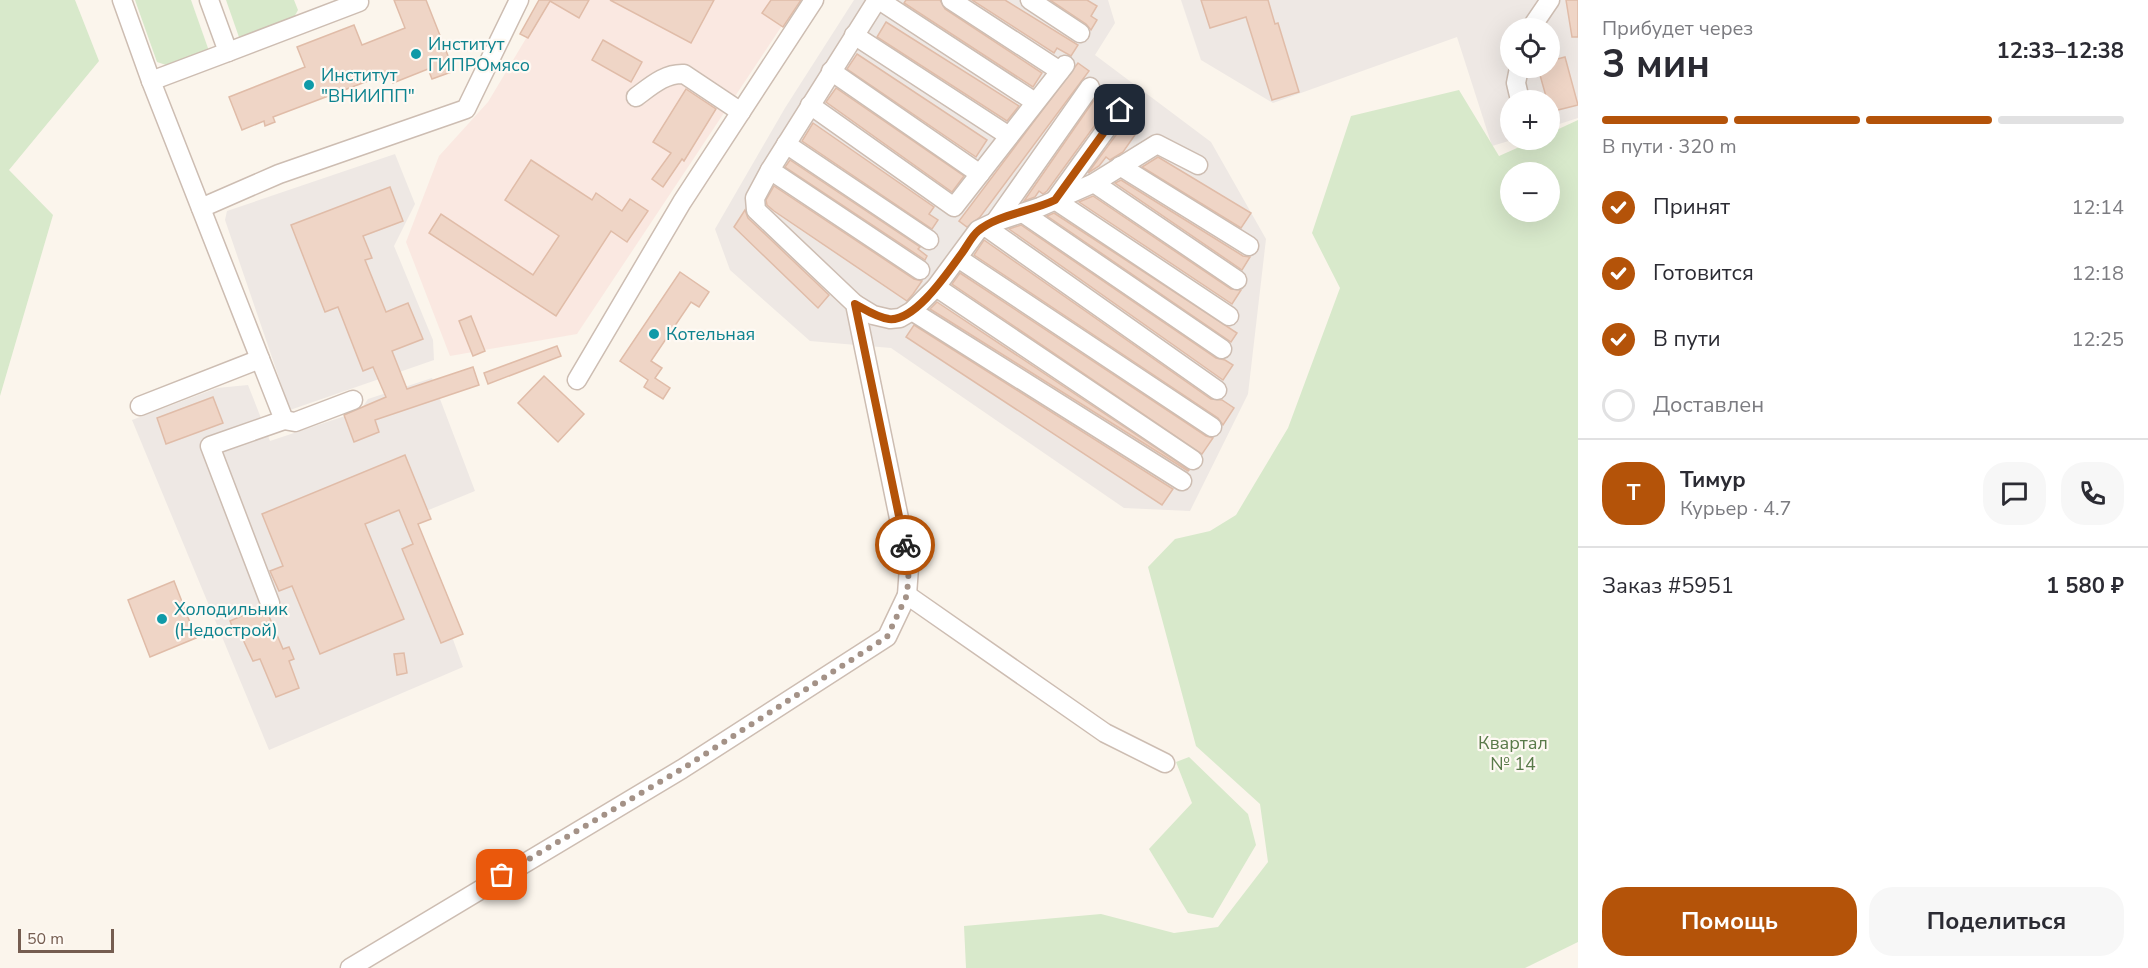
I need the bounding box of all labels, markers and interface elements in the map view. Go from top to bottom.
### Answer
text: Прибудет через [1602,15,1753,42]
map controls [1500,18,1560,222]
button: locate [1500,18,1560,78]
place label: Институт ГИПРОмясо [428,32,530,77]
text: 12:33–12:38 [1996,36,2124,66]
text: 3 мин [1602,38,1710,91]
marker: Институт ГИПРОмясо [409,47,423,61]
place label: Институт "ВНИИПП" [321,63,415,108]
marker: Институт "ВНИИПП" [302,78,316,92]
pin [1094,84,1145,135]
button: + [1500,90,1560,150]
icon: home [1103,93,1136,126]
text: В пути · 320 m [1602,133,1737,160]
button: − [1500,162,1560,222]
icon: check [1602,191,1635,224]
text: Принят [1653,192,1730,222]
text: 12:14 [2071,194,2124,221]
icon: check [1602,257,1635,290]
text: Готовится [1653,258,1754,288]
text: 12:18 [2071,260,2124,287]
place label: Котельная [666,322,755,346]
icon: check [1602,323,1635,356]
text: В пути [1653,324,1721,354]
text: 12:25 [2071,326,2124,353]
marker: Котельная [647,327,661,341]
text: Доставлен [1653,390,1764,420]
button: chat [1983,462,2046,525]
button: phone [2061,462,2124,525]
text: Тимур [1680,465,1746,495]
text: Т [1627,478,1640,508]
text: Курьер · 4.7 [1680,495,1792,522]
courier [875,515,935,575]
icon: bike [889,529,922,562]
text: Заказ #5951 [1602,571,1734,601]
text: 1 580 ₽ [2046,571,2124,601]
place label: Холодильник (Недострой) [174,597,288,642]
marker: Холодильник (Недострой) [155,612,169,626]
park label: Квартал № 14 [1478,731,1548,776]
pin [476,849,527,900]
icon: bag [485,858,518,891]
button: Помощь [1602,887,1857,956]
button: Поделиться [1869,887,2124,956]
scale bar [18,926,114,954]
text: 50 m [27,928,64,950]

